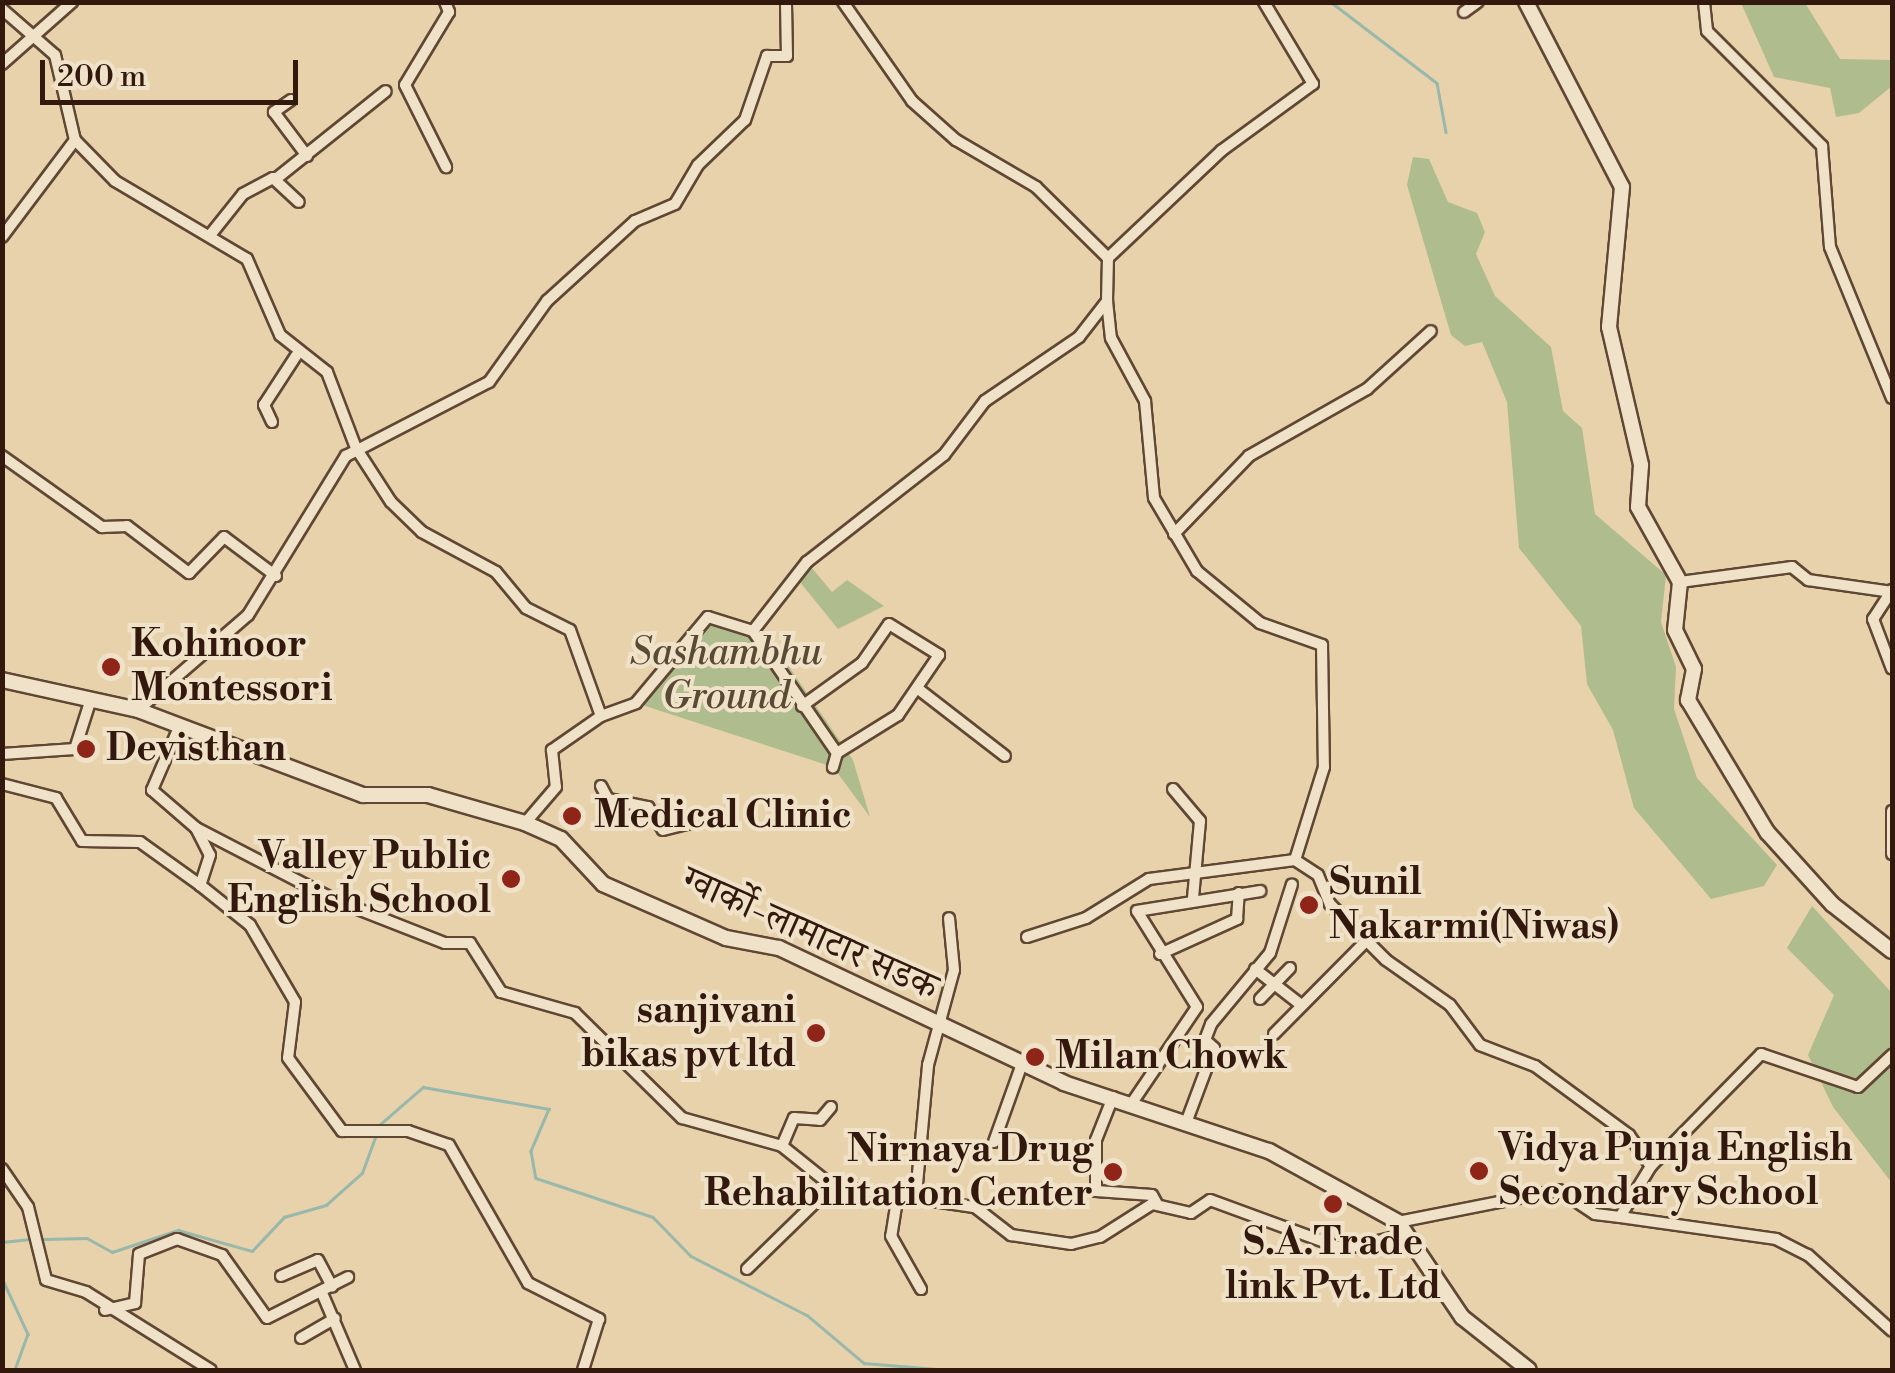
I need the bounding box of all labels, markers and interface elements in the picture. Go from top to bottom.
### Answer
scale bar [45,40,302,102]
text: 200 m [57,58,146,96]
place label: Kohinoor Montessori [131,622,333,712]
park label: Sashambhu Ground [630,630,822,719]
marker: Kohinoor Montessori [100,656,122,678]
place label: Devisthan [106,726,286,772]
marker: Devisthan [75,738,97,760]
place label: Medical Clinic [594,793,851,839]
marker: Medical Clinic [559,803,585,829]
place label: Valley Public English School [227,834,491,924]
street label: ग्वार्को-लामाटार सडक [675,857,945,1011]
place label: Sunil Nakarmi(Niwas) [1329,860,1619,949]
marker: Valley Public English School [500,868,522,890]
marker: Sunil Nakarmi(Niwas) [1298,894,1320,916]
place label: sanjivani bikas pvt ltd [581,988,796,1078]
marker: sanjivani bikas pvt ltd [805,1022,827,1044]
place label: Milan Chowk [1055,1034,1287,1080]
marker: Milan Chowk [1024,1046,1046,1068]
place label: Vidya Punja English Secondary School [1499,1126,1853,1216]
place label: Nirnaya Drug Rehabilitation Center [704,1127,1093,1216]
marker: Vidya Punja English Secondary School [1468,1160,1490,1182]
marker: Nirnaya Drug Rehabilitation Center [1102,1161,1124,1183]
marker: S.A.Trade link Pvt. Ltd [1322,1193,1344,1215]
place label: S.A.Trade link Pvt. Ltd [1225,1220,1441,1310]

